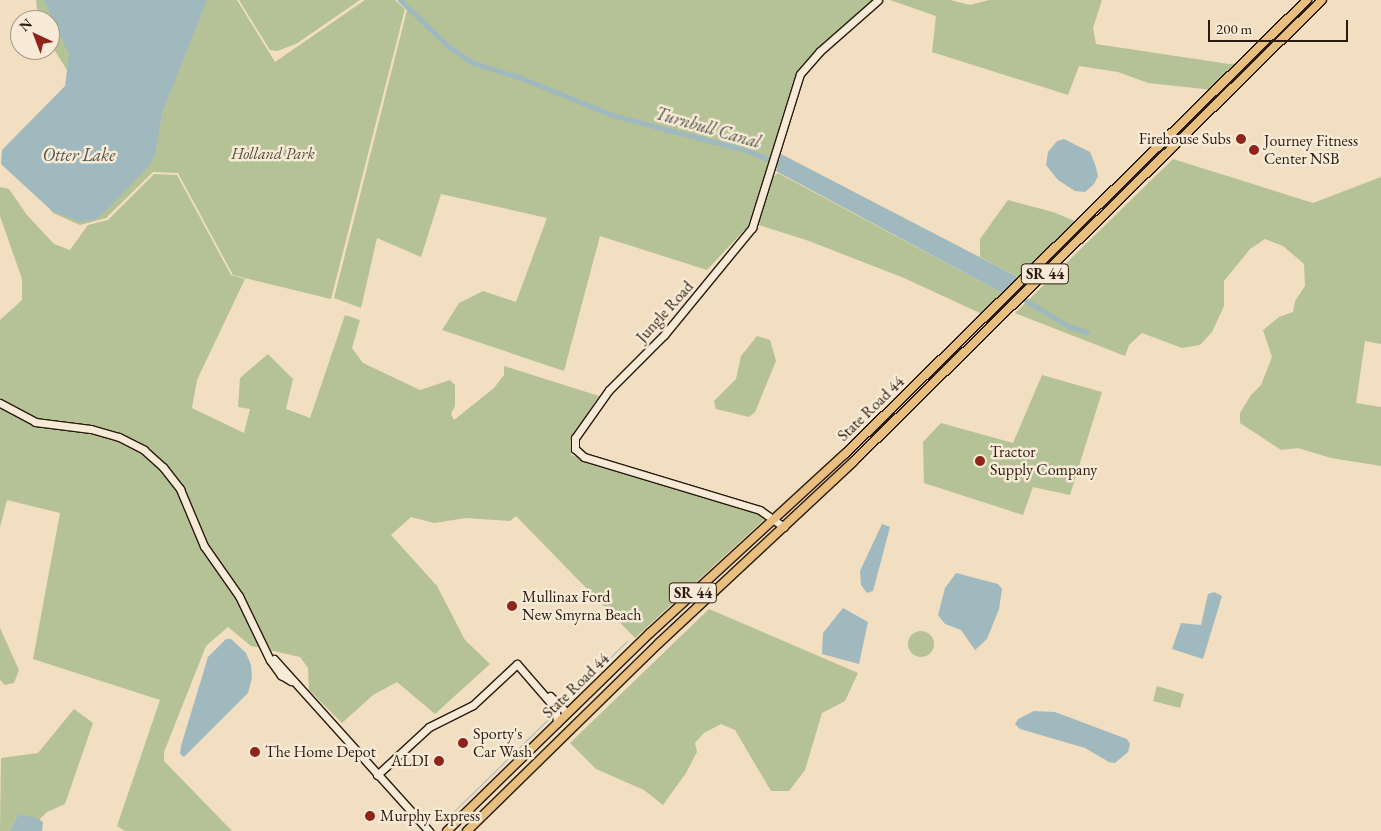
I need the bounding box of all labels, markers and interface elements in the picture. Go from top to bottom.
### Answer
north arrow [10,10,60,60]
scale bar [1211,10,1351,42]
text: N [15,14,36,35]
text: 200 m [1216,19,1252,38]
water label: Turnbull Canal [653,103,763,153]
place label: Firehouse Subs [1139,129,1231,149]
place label: Journey Fitness Center NSB [1264,131,1358,169]
marker: Firehouse Subs [1235,133,1247,145]
water label: Otter Lake [43,144,115,166]
park label: Holland Park [231,144,315,164]
marker: Journey Fitness Center NSB [1248,144,1260,156]
road number: SR 44 [1020,262,1070,286]
street label: Jungle Road [632,277,698,347]
street label: State Road 44 [834,372,908,446]
place label: Tractor Supply Company [990,442,1097,480]
marker: Tractor Supply Company [974,455,986,467]
road number: SR 44 [668,580,718,606]
place label: Mullinax Ford New Smyrna Beach [522,587,641,625]
marker: Mullinax Ford New Smyrna Beach [506,600,518,612]
street label: State Road 44 [539,649,613,723]
place label: Sporty's Car Wash [473,724,532,762]
marker: Sporty's Car Wash [457,737,469,749]
place label: The Home Depot [265,742,376,762]
marker: The Home Depot [249,746,261,758]
place label: ALDI [391,751,429,771]
marker: ALDI [433,755,445,767]
place label: Murphy Express [380,806,480,826]
marker: Murphy Express [364,810,376,822]

